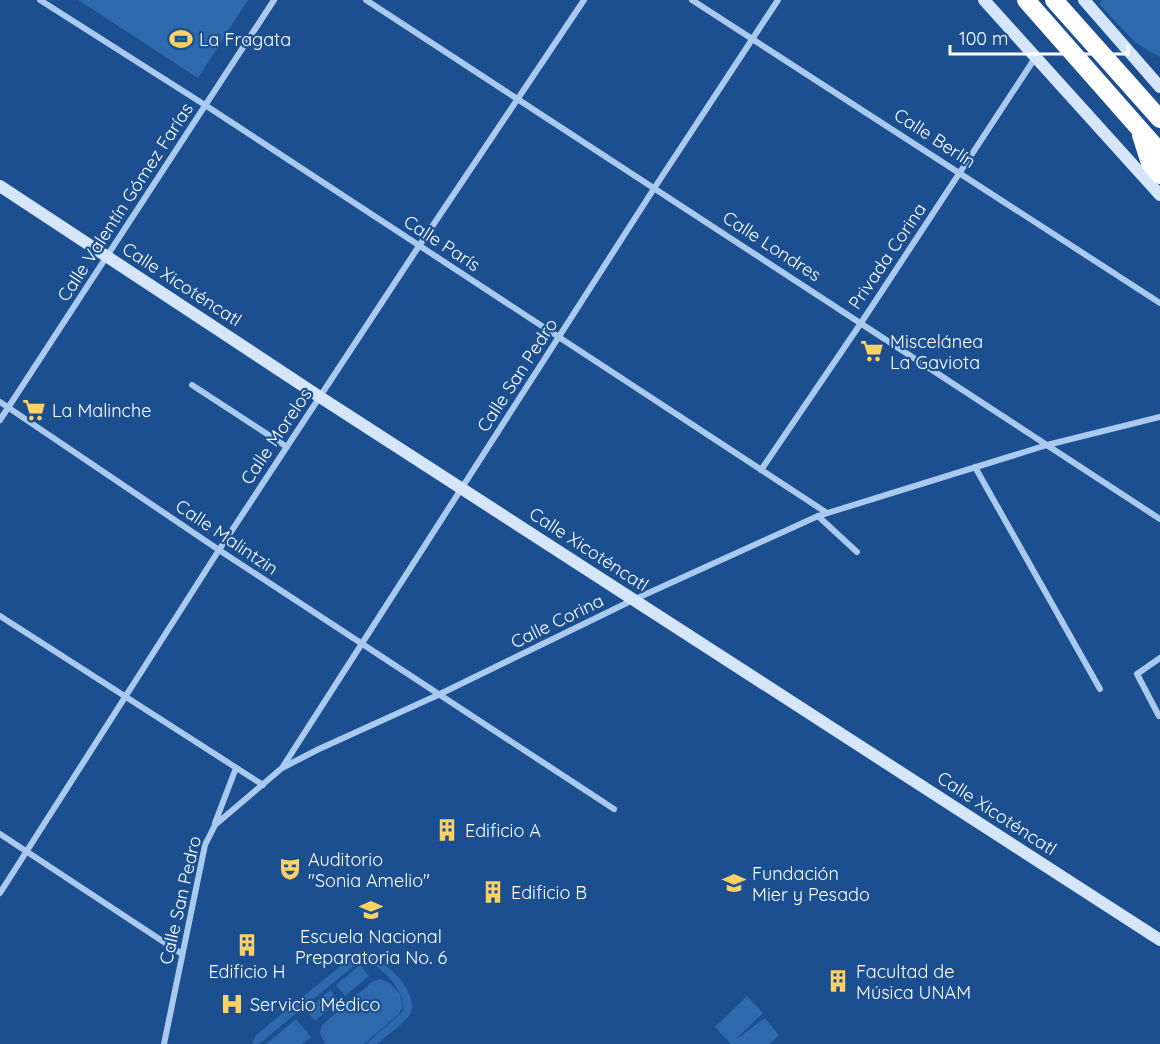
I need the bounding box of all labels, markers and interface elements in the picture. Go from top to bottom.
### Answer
scale bar [950,18,1128,56]
sports icon: La Fragata [168,26,194,52]
text: 100 m [959,27,1008,50]
place label: La Fragata [199,28,291,51]
street label: Calle Valentín Gómez Farías [52,98,198,306]
street label: Calle Berlín [890,103,980,173]
street label: Privada Corina [843,198,931,314]
street label: Calle Londres [718,206,826,286]
street label: Calle París [399,210,485,276]
street label: Calle Xicoténcatl [118,237,246,331]
street label: Calle San Pedro [472,314,562,436]
place label: Miscelánea La Gaviota [890,330,983,374]
supermarket icon: Miscelánea La Gaviota [859,338,885,364]
street label: Calle Morelos [235,383,317,489]
supermarket icon: La Malinche [21,397,47,423]
place label: La Malinche [52,399,151,422]
street label: Calle Malintzin [171,494,283,580]
street label: Calle Xicoténcatl [525,502,653,596]
street label: Calle Corina [507,589,607,653]
street label: Calle Xicoténcatl [933,766,1061,860]
building icon: Edificio A [434,817,460,843]
place label: Edificio A [465,819,541,842]
street label: Calle San Pedro [154,833,206,967]
place label: Auditorio "Sonia Amelio" [308,848,430,892]
theatre icon: Auditorio "Sonia Amelio" [277,856,303,882]
place label: Fundación Mier y Pesado [752,862,870,906]
school or university icon: Fundación Mier y Pesado [721,870,747,896]
building icon: Edificio B [480,879,506,905]
place label: Edificio B [511,881,587,904]
school or university icon: Escuela Nacional Preparatoria No. 6 [358,897,384,923]
place label: Escuela Nacional Preparatoria No. 6 [295,925,447,969]
building icon: Edificio H [234,932,260,958]
place label: Edificio H [208,960,286,983]
place label: Facultad de Música UNAM [856,960,971,1004]
building icon: Facultad de Música UNAM [825,968,851,994]
hospital icon: Servicio Médico [219,991,245,1017]
place label: Servicio Médico [250,993,380,1016]

